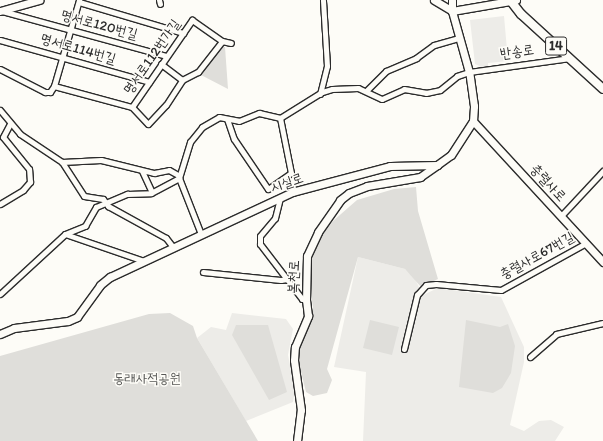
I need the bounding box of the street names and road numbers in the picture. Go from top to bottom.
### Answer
street label: 명서로120번길 [59,7,139,43]
street label: 명서로112번가길 [120,16,184,98]
street label: 명서로114번길 [38,30,118,68]
road number: 14 [545,35,567,57]
street label: 반송로 [499,41,535,63]
street label: 충렬사로 [526,161,570,205]
street label: 시실로 [268,170,306,196]
street label: 충렬사로67번길 [497,229,577,283]
street label: 복천로 [285,260,303,294]

